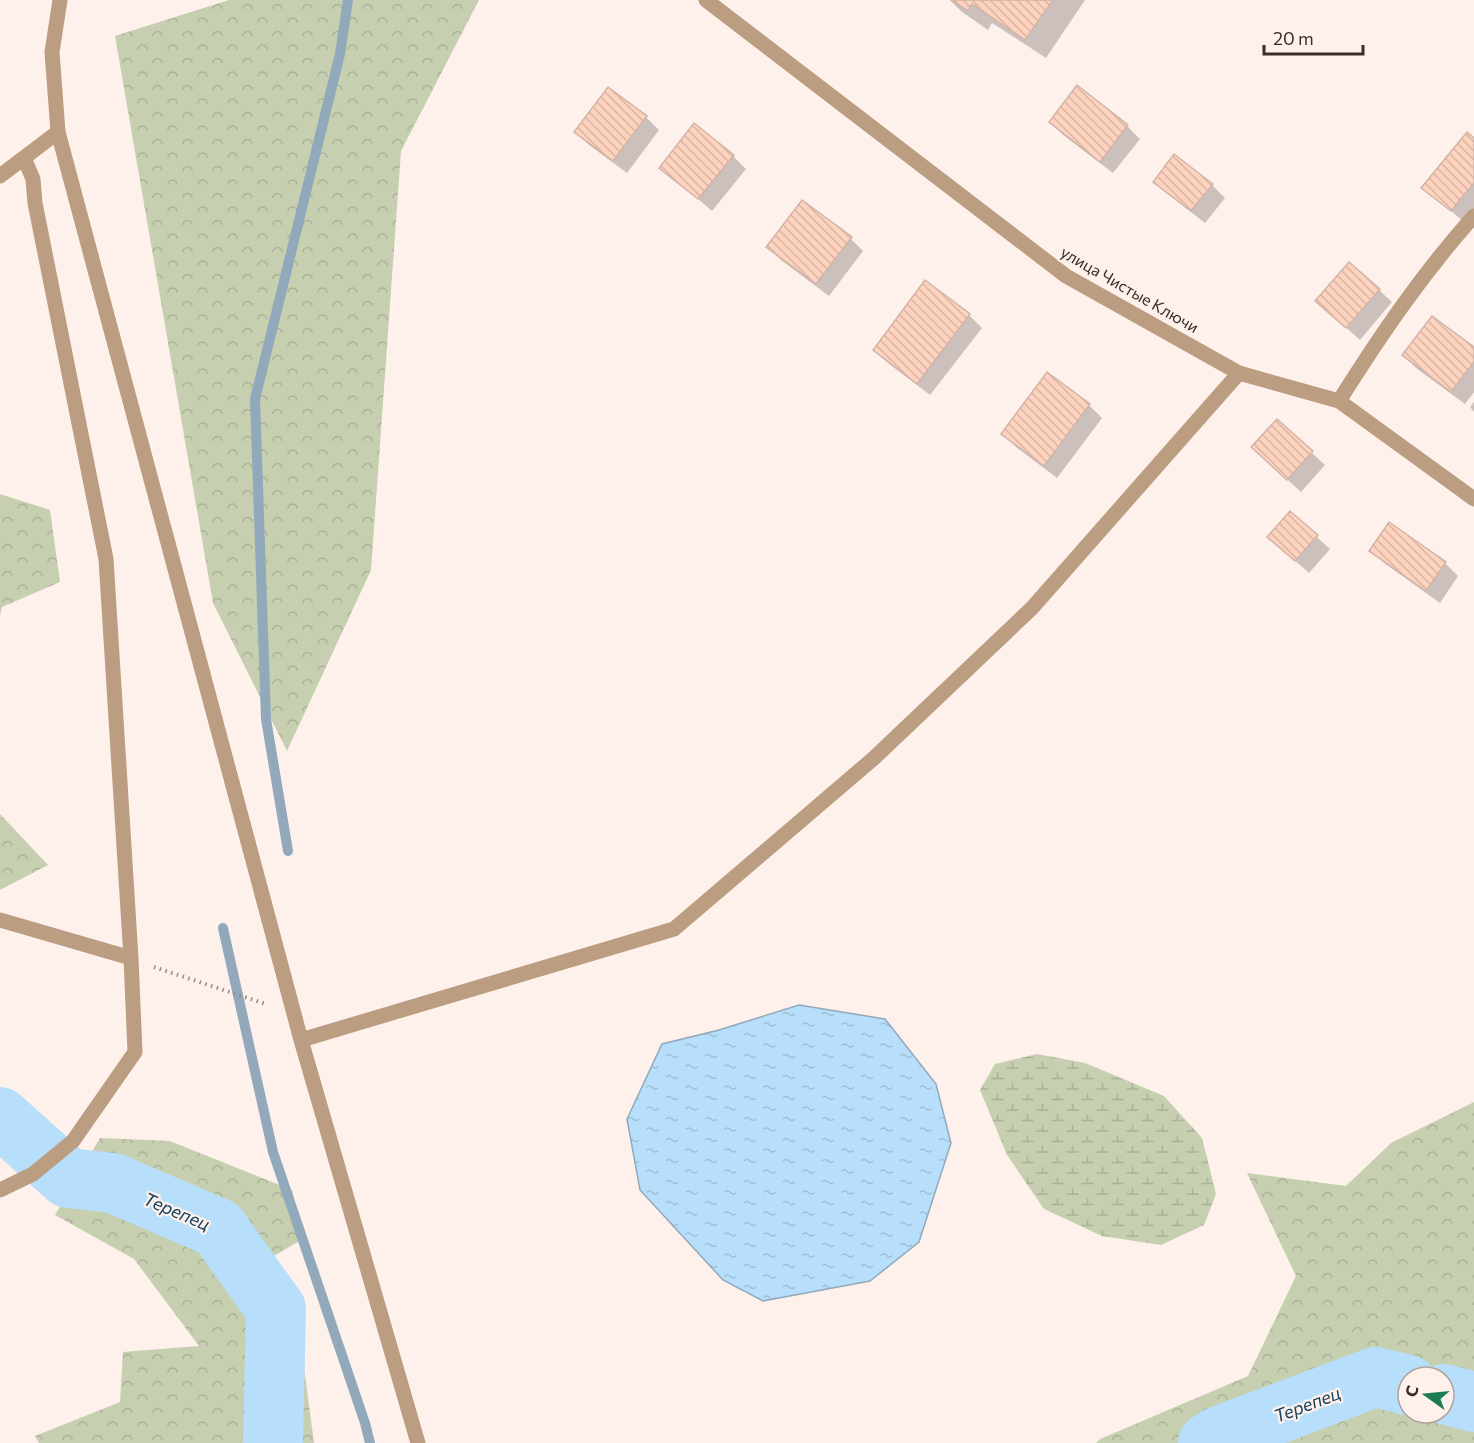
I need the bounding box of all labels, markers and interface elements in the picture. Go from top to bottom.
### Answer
scale bar [1264,18,1363,56]
text: 20 m [1273,27,1314,49]
street label: улица Чистые Ключи [1058,242,1202,336]
water label: Терепец [141,1187,213,1235]
north arrow [1396,1365,1456,1425]
water label: Терепец [1270,1381,1344,1427]
text: С [1400,1383,1422,1399]

